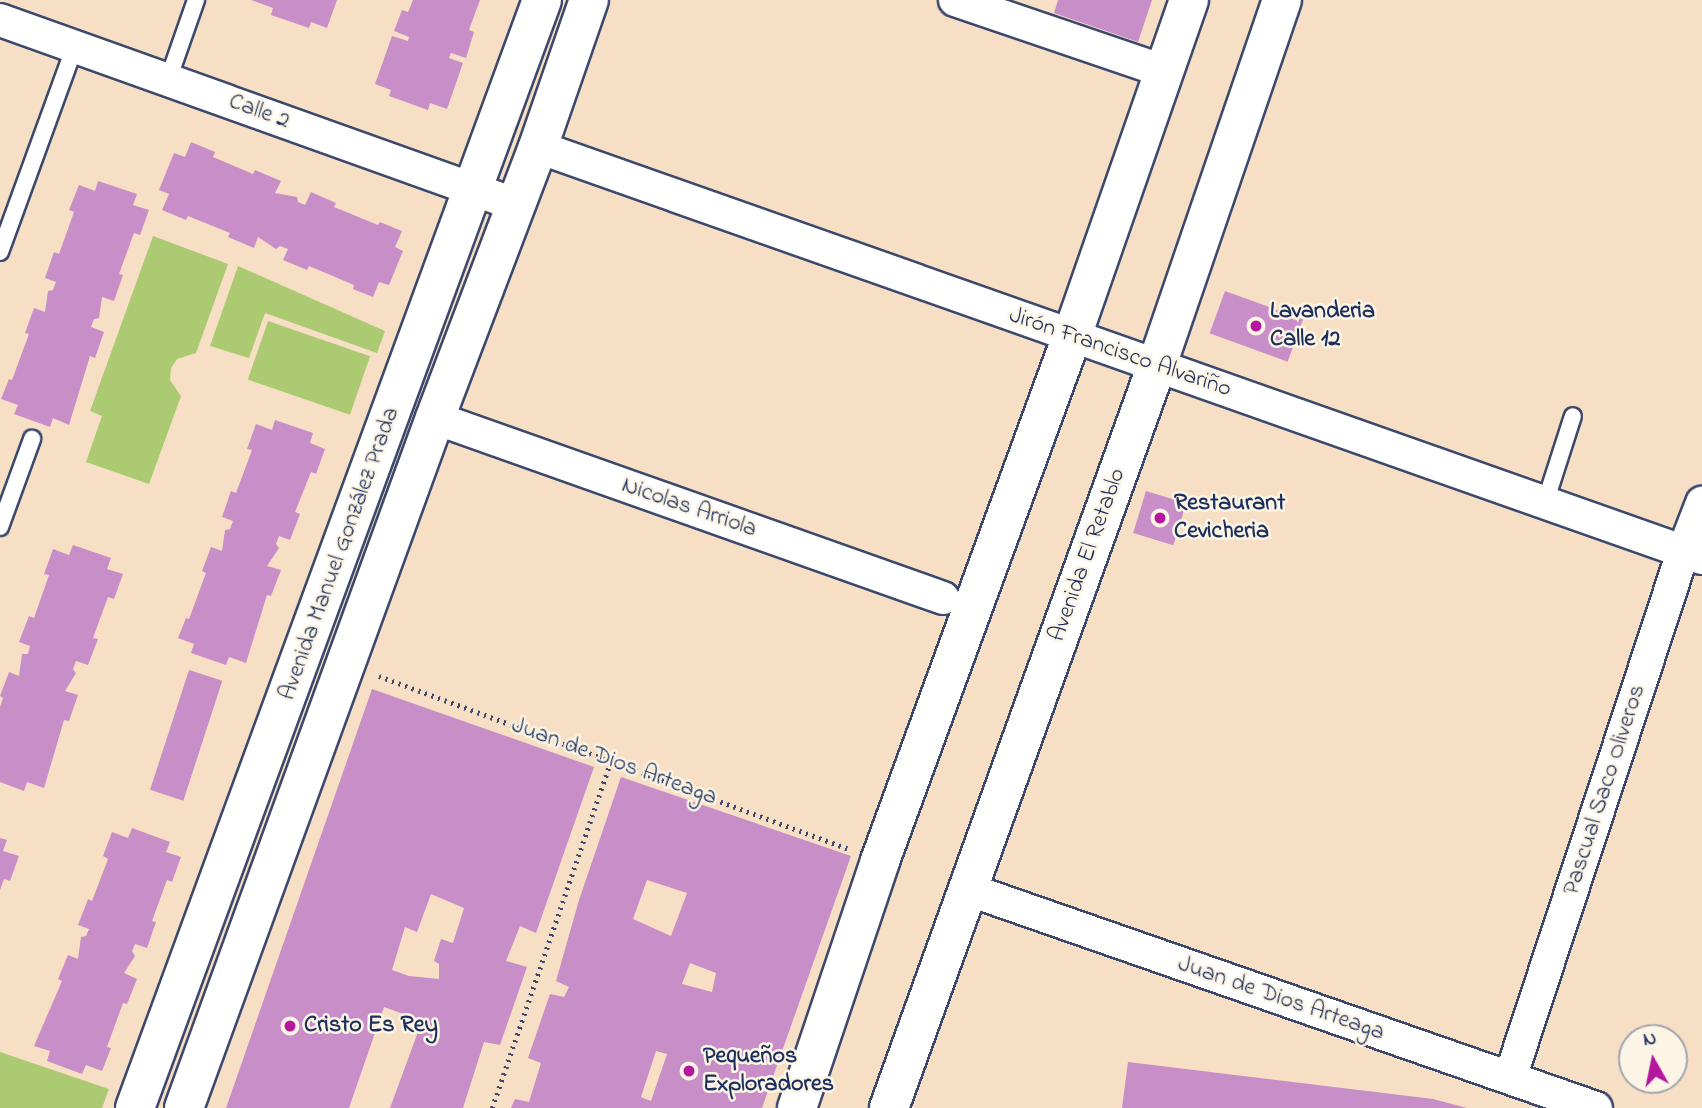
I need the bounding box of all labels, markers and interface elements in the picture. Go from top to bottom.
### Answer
street label: Calle 2 [225,88,293,136]
place label: Lavanderia Calle 12 [1270,298,1375,354]
street label: Jirón Francisco Alvariño [1005,301,1235,405]
marker: Lavanderia Calle 12 [1248,318,1264,334]
street label: Avenida Manuel González Prada [274,404,406,704]
street label: Avenida El Retablo [1043,464,1133,646]
street label: Nicolas Arriola [618,471,760,545]
place label: Restaurant Cevicheria [1174,490,1285,546]
marker: Restaurant Cevicheria [1152,510,1168,526]
street label: Pascual Saco Oliveros [1557,681,1653,899]
street label: Juan de Dios Arteaga [507,711,721,813]
street label: Juan de Dios Arteaga [1174,950,1388,1048]
place label: Cristo Es Rey [304,1012,438,1040]
marker: Cristo Es Rey [282,1018,298,1034]
north arrow [1618,1024,1688,1094]
text: N [1641,1025,1658,1054]
place label: Pequeños Exploradores [703,1043,834,1099]
marker: Pequeños Exploradores [681,1063,697,1079]

